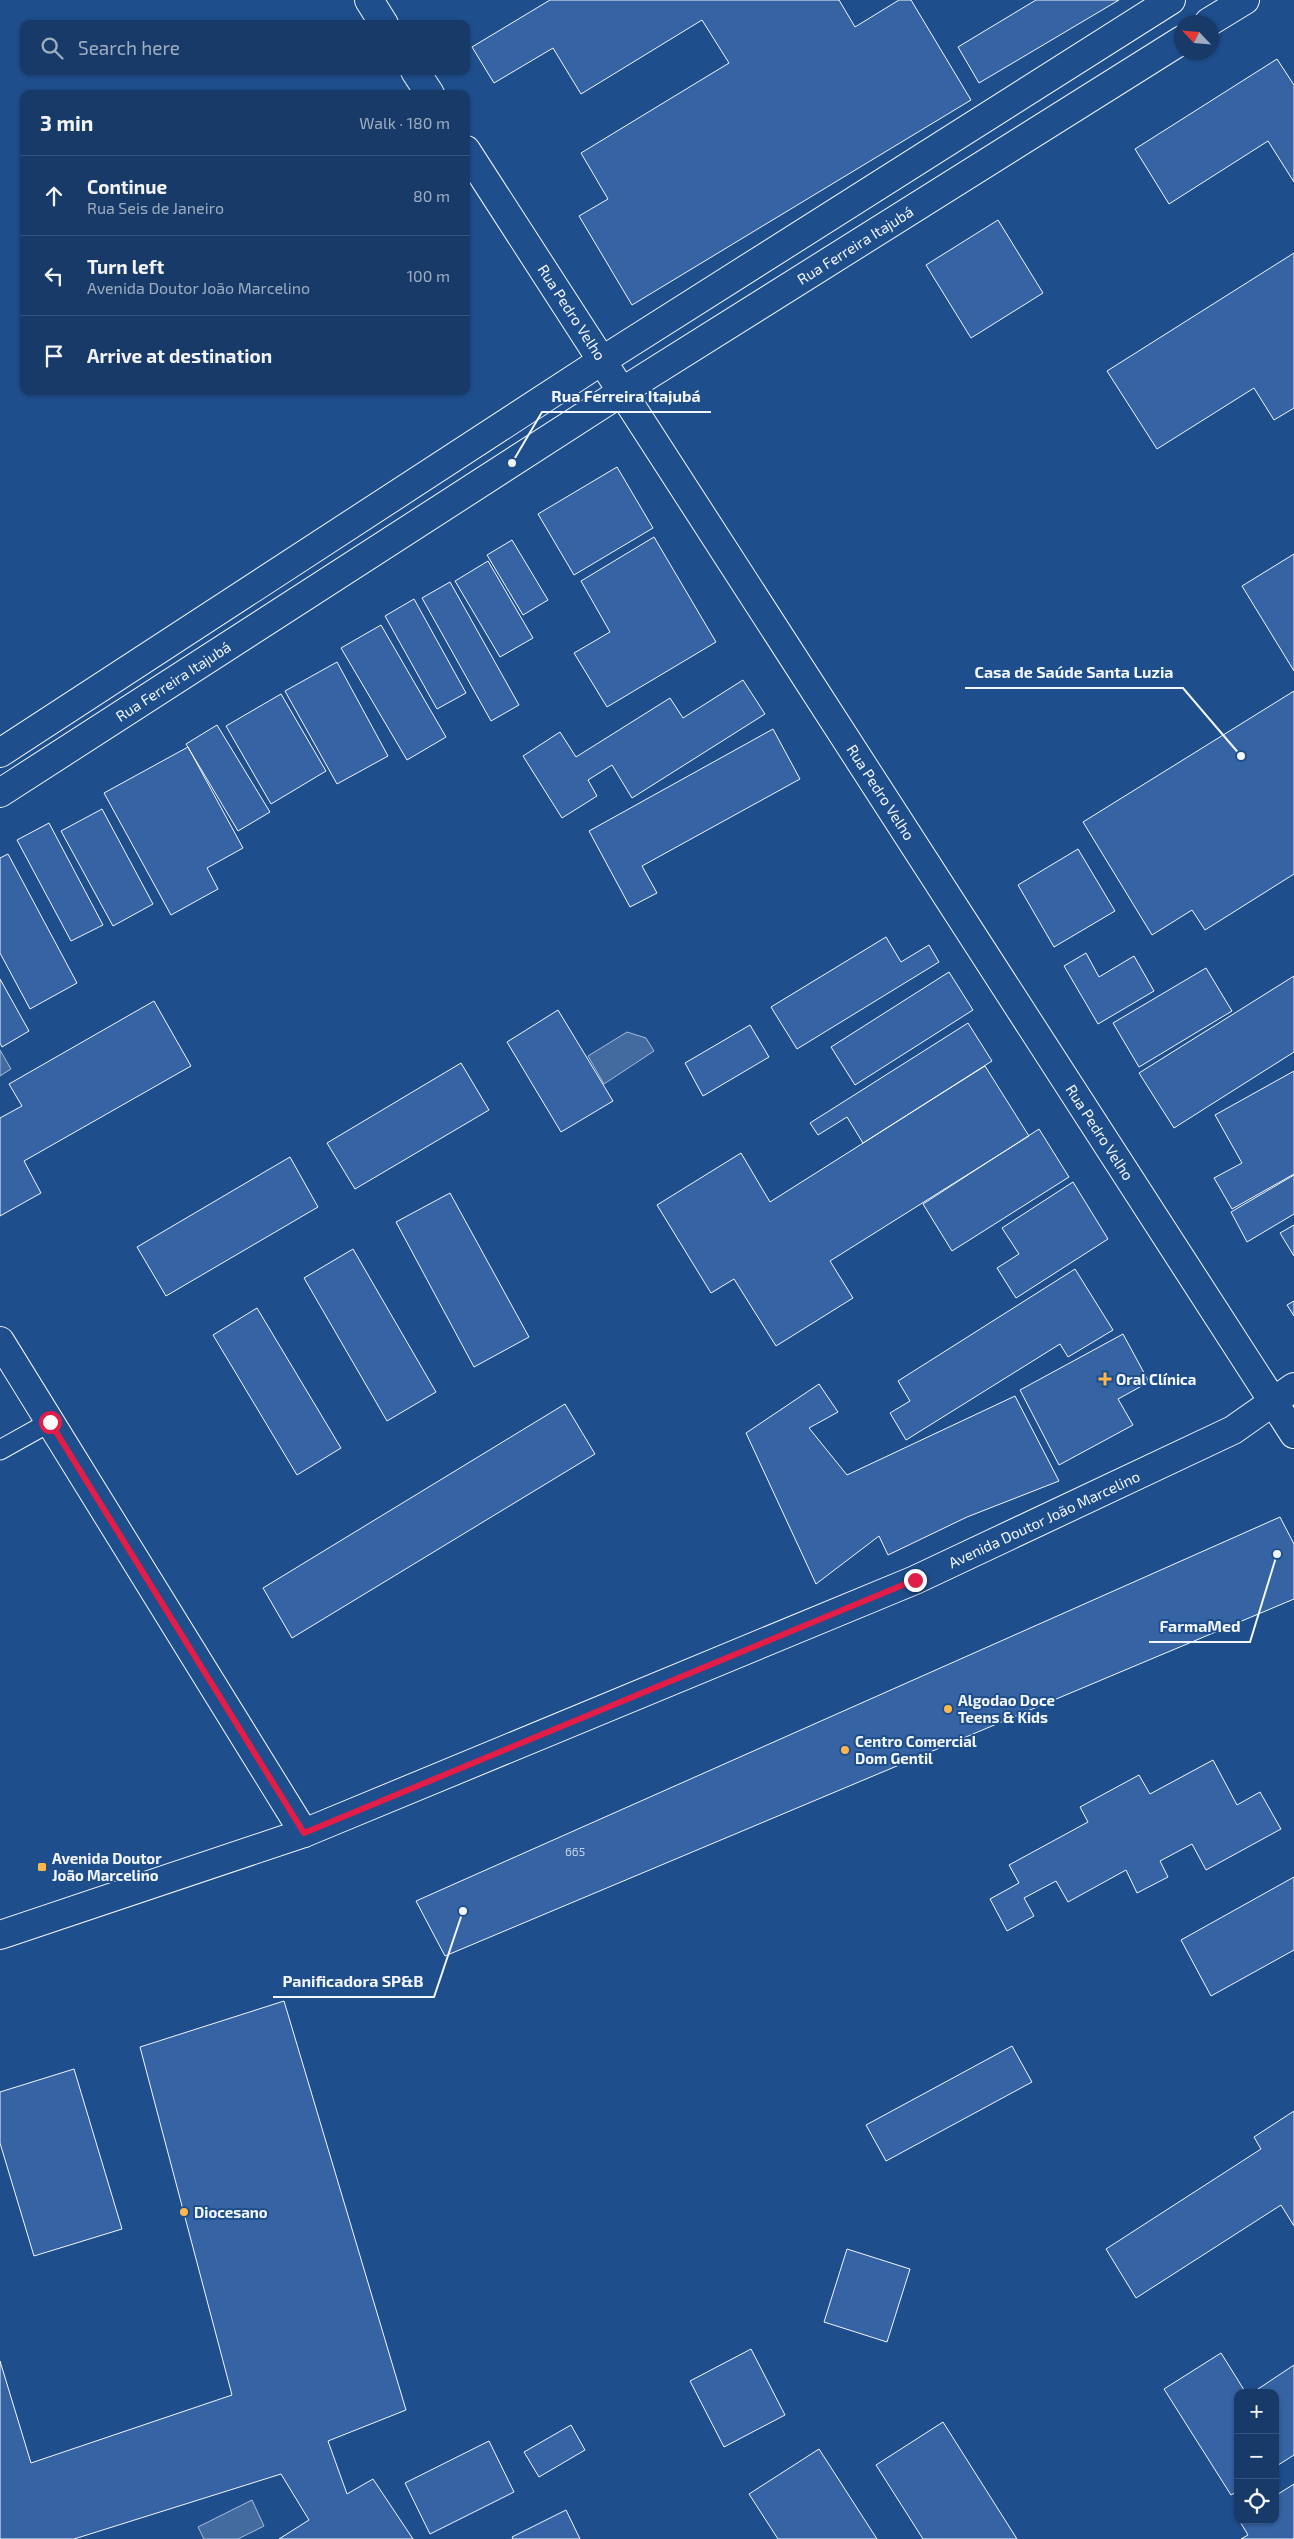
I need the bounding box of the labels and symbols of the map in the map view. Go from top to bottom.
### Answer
north arrow [1174,15,1219,60]
street label: Rua Ferreira Itajubá [794,202,917,289]
street label: Rua Pedro Velho [534,261,610,363]
callout: Rua Ferreira Itajubá [542,381,711,412]
text: Rua Ferreira Itajubá [551,386,701,405]
street label: Rua Ferreira Itajubá [112,637,234,726]
callout: Casa de Saúde Santa Luzia [965,657,1183,688]
text: Casa de Saúde Santa Luzia [975,662,1173,681]
street label: Rua Pedro Velho [843,741,919,843]
street label: Rua Pedro Velho [1062,1081,1138,1183]
place label: Oral Clínica [1116,1370,1196,1388]
marker: Oral Clínica [1098,1372,1112,1386]
route start [39,1411,62,1434]
street label: Avenida Doutor João Marcelino [945,1467,1143,1571]
route end [904,1569,927,1592]
callout: FarmaMed [1149,1611,1250,1642]
text: FarmaMed [1160,1616,1240,1635]
place label: Algodao Doce Teens & Kids [958,1691,1055,1726]
marker: Algodao Doce Teens & Kids [942,1703,954,1715]
place label: Centro Comercial Dom Gentil [855,1732,977,1767]
marker: Centro Comercial Dom Gentil [839,1744,851,1756]
house number: 665 [565,1844,585,1858]
place label: Avenida Doutor João Marcelino [52,1849,162,1884]
marker: Avenida Doutor João Marcelino [36,1861,48,1873]
callout: Panificadora SP&B [273,1966,434,1997]
text: Panificadora SP&B [282,1971,424,1990]
place label: Diocesano [194,2203,268,2221]
marker: Diocesano [178,2206,190,2218]

